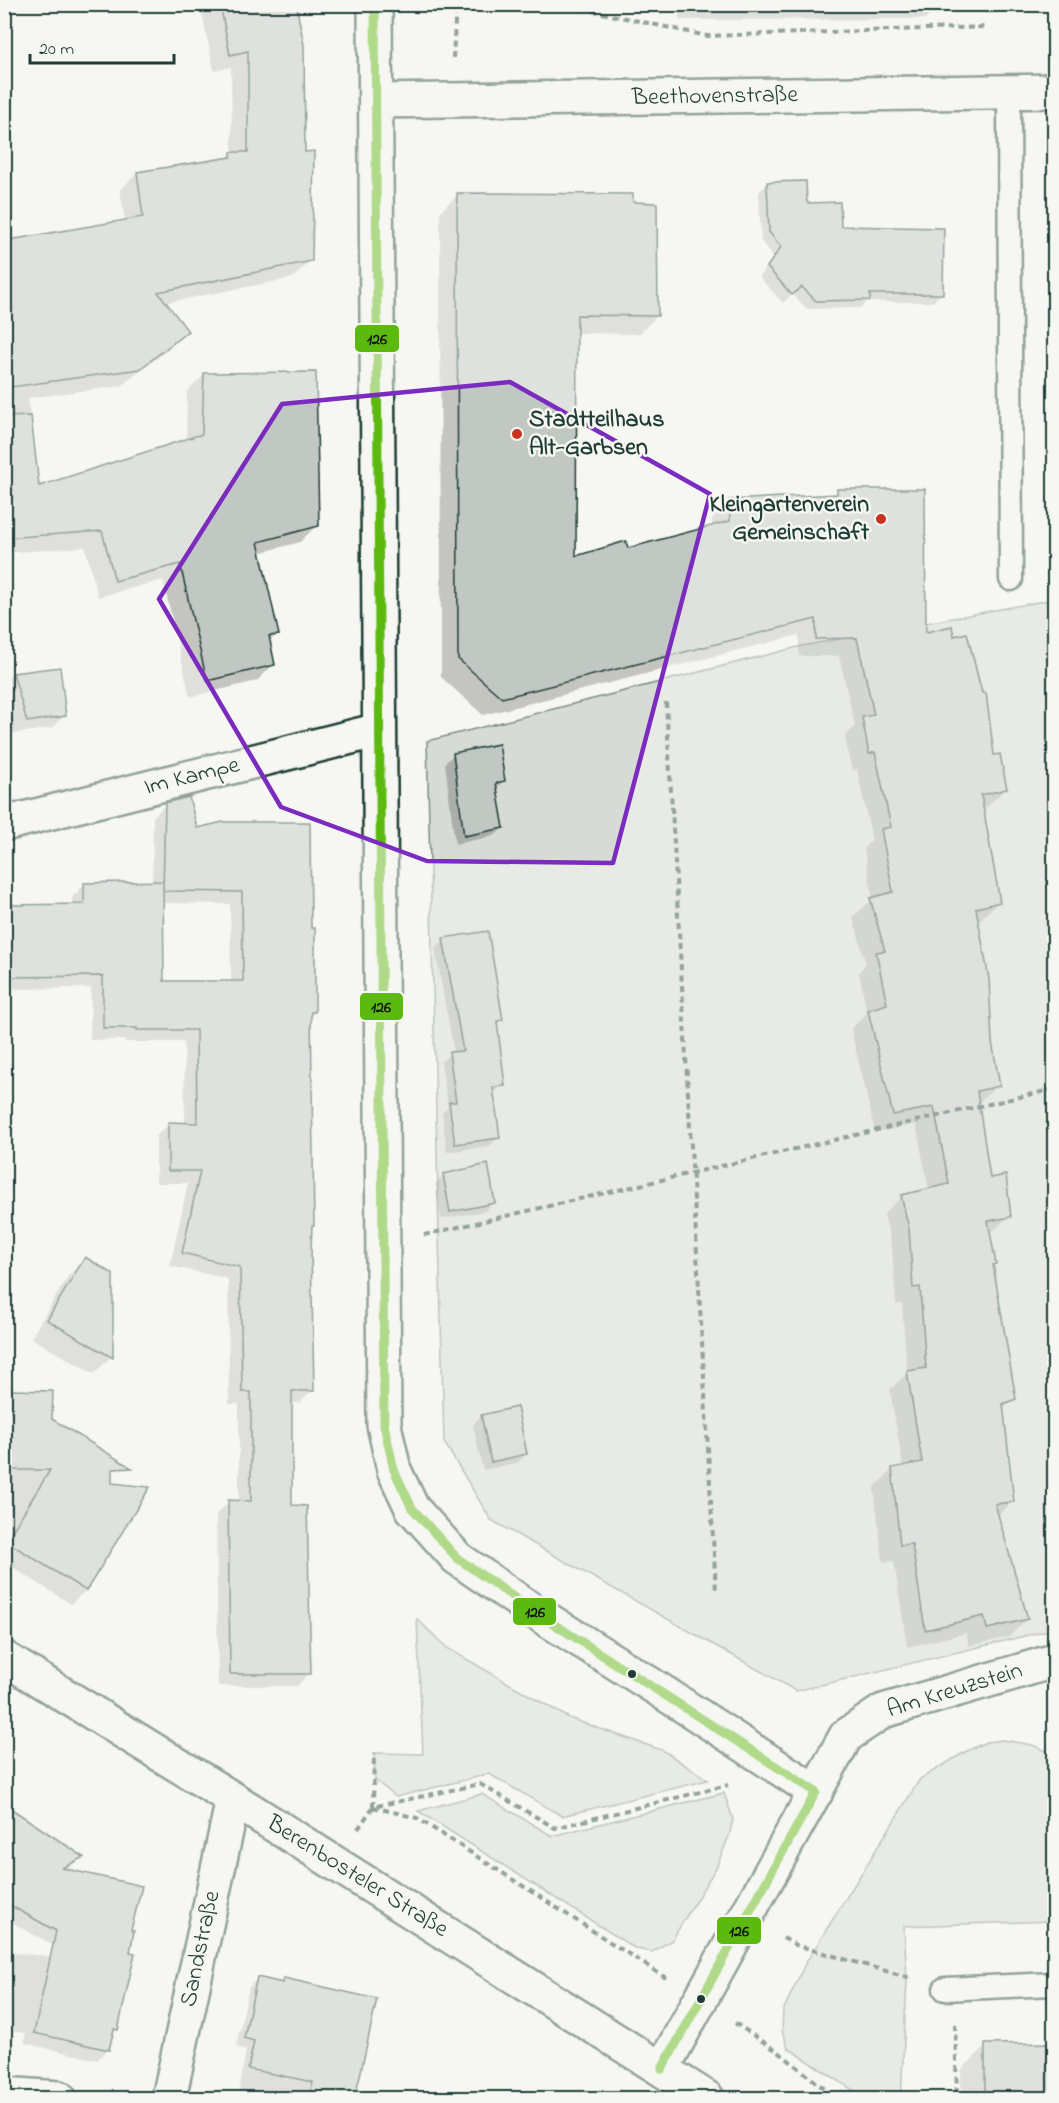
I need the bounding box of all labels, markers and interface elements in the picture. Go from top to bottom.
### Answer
scale bar [30,27,174,65]
text: 20 m [39,37,74,63]
street label: Beethovenstraße [631,78,799,116]
line badge: 126 [354,324,400,353]
text: 126 [367,328,388,352]
place label: Stadtteilhaus Alt-Garbsen [529,403,664,466]
marker: Stadtteilhaus Alt-Garbsen [510,427,524,441]
place label: Kleingartenverein Gemeinschaft [709,488,870,551]
marker: Kleingartenverein Gemeinschaft [874,512,888,526]
street label: Im Kampe [141,748,244,806]
line badge: 126 [359,992,404,1021]
text: 126 [371,996,392,1020]
line badge: 126 [512,1597,557,1626]
text: 126 [525,1601,546,1625]
street label: Am Kreuzstein [883,1654,1027,1728]
unlabelled marker [626,1668,638,1680]
street label: Berenbosteler Straße [258,1806,455,1947]
street label: Sandstraße [172,1888,230,2010]
line badge: 126 [716,1916,762,1945]
text: 126 [729,1920,750,1944]
unlabelled marker [695,1993,707,2005]

